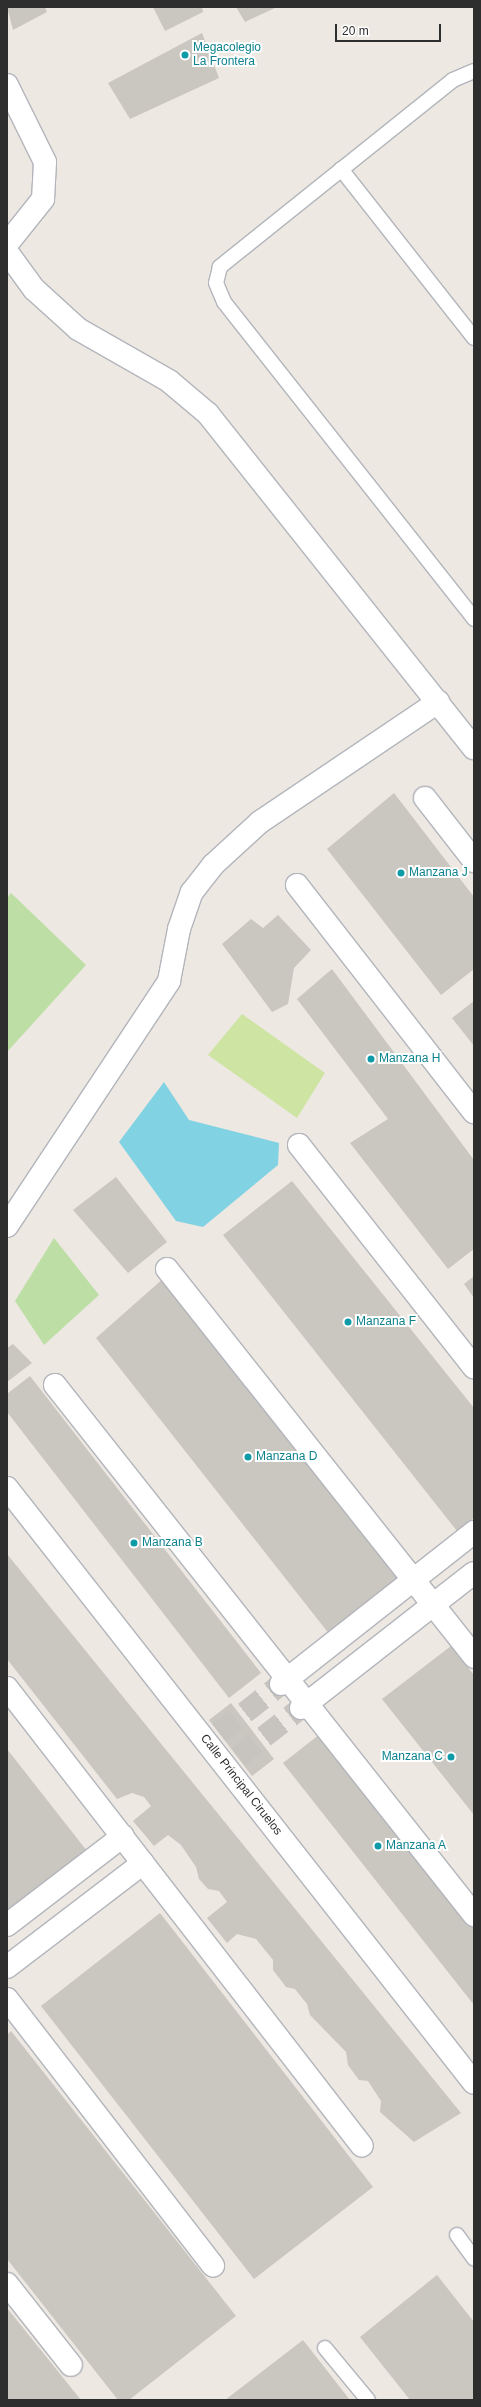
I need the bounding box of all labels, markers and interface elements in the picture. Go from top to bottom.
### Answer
scale bar [337,16,443,42]
text: 20 m [342,24,369,38]
place label: Megacolegio La Frontera [193,41,261,69]
marker: Megacolegio La Frontera [180,50,190,60]
place label: Manzana J [409,866,468,880]
marker: Manzana J [396,868,406,878]
place label: Manzana H [379,1052,440,1066]
marker: Manzana H [366,1054,376,1064]
place label: Manzana F [356,1315,416,1329]
marker: Manzana F [343,1317,353,1327]
place label: Manzana D [256,1450,317,1464]
marker: Manzana D [243,1452,253,1462]
place label: Manzana B [142,1536,203,1550]
marker: Manzana B [129,1538,139,1548]
street label: Calle Principal Ciruelos [197,1732,285,1838]
place label: Manzana C [382,1750,443,1764]
marker: Manzana C [446,1752,456,1762]
place label: Manzana A [386,1839,447,1853]
marker: Manzana A [373,1841,383,1851]

